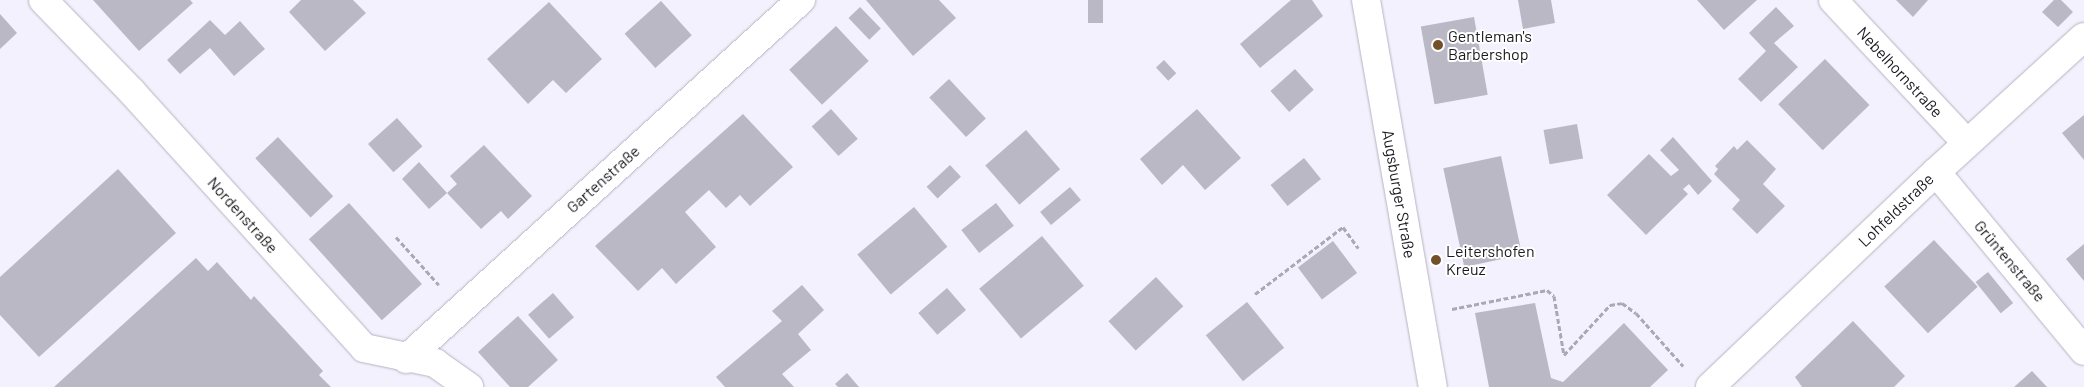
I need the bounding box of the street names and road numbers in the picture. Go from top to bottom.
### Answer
street label: Nebelhornstraße [1853,23,1947,121]
street label: Augsburger Straße [1378,128,1420,260]
street label: Gartenstraße [563,141,643,217]
street label: Lohfeldstraße [1854,169,1938,251]
street label: Nordenstraße [204,173,282,257]
street label: Grüntenstraße [1970,216,2050,306]

